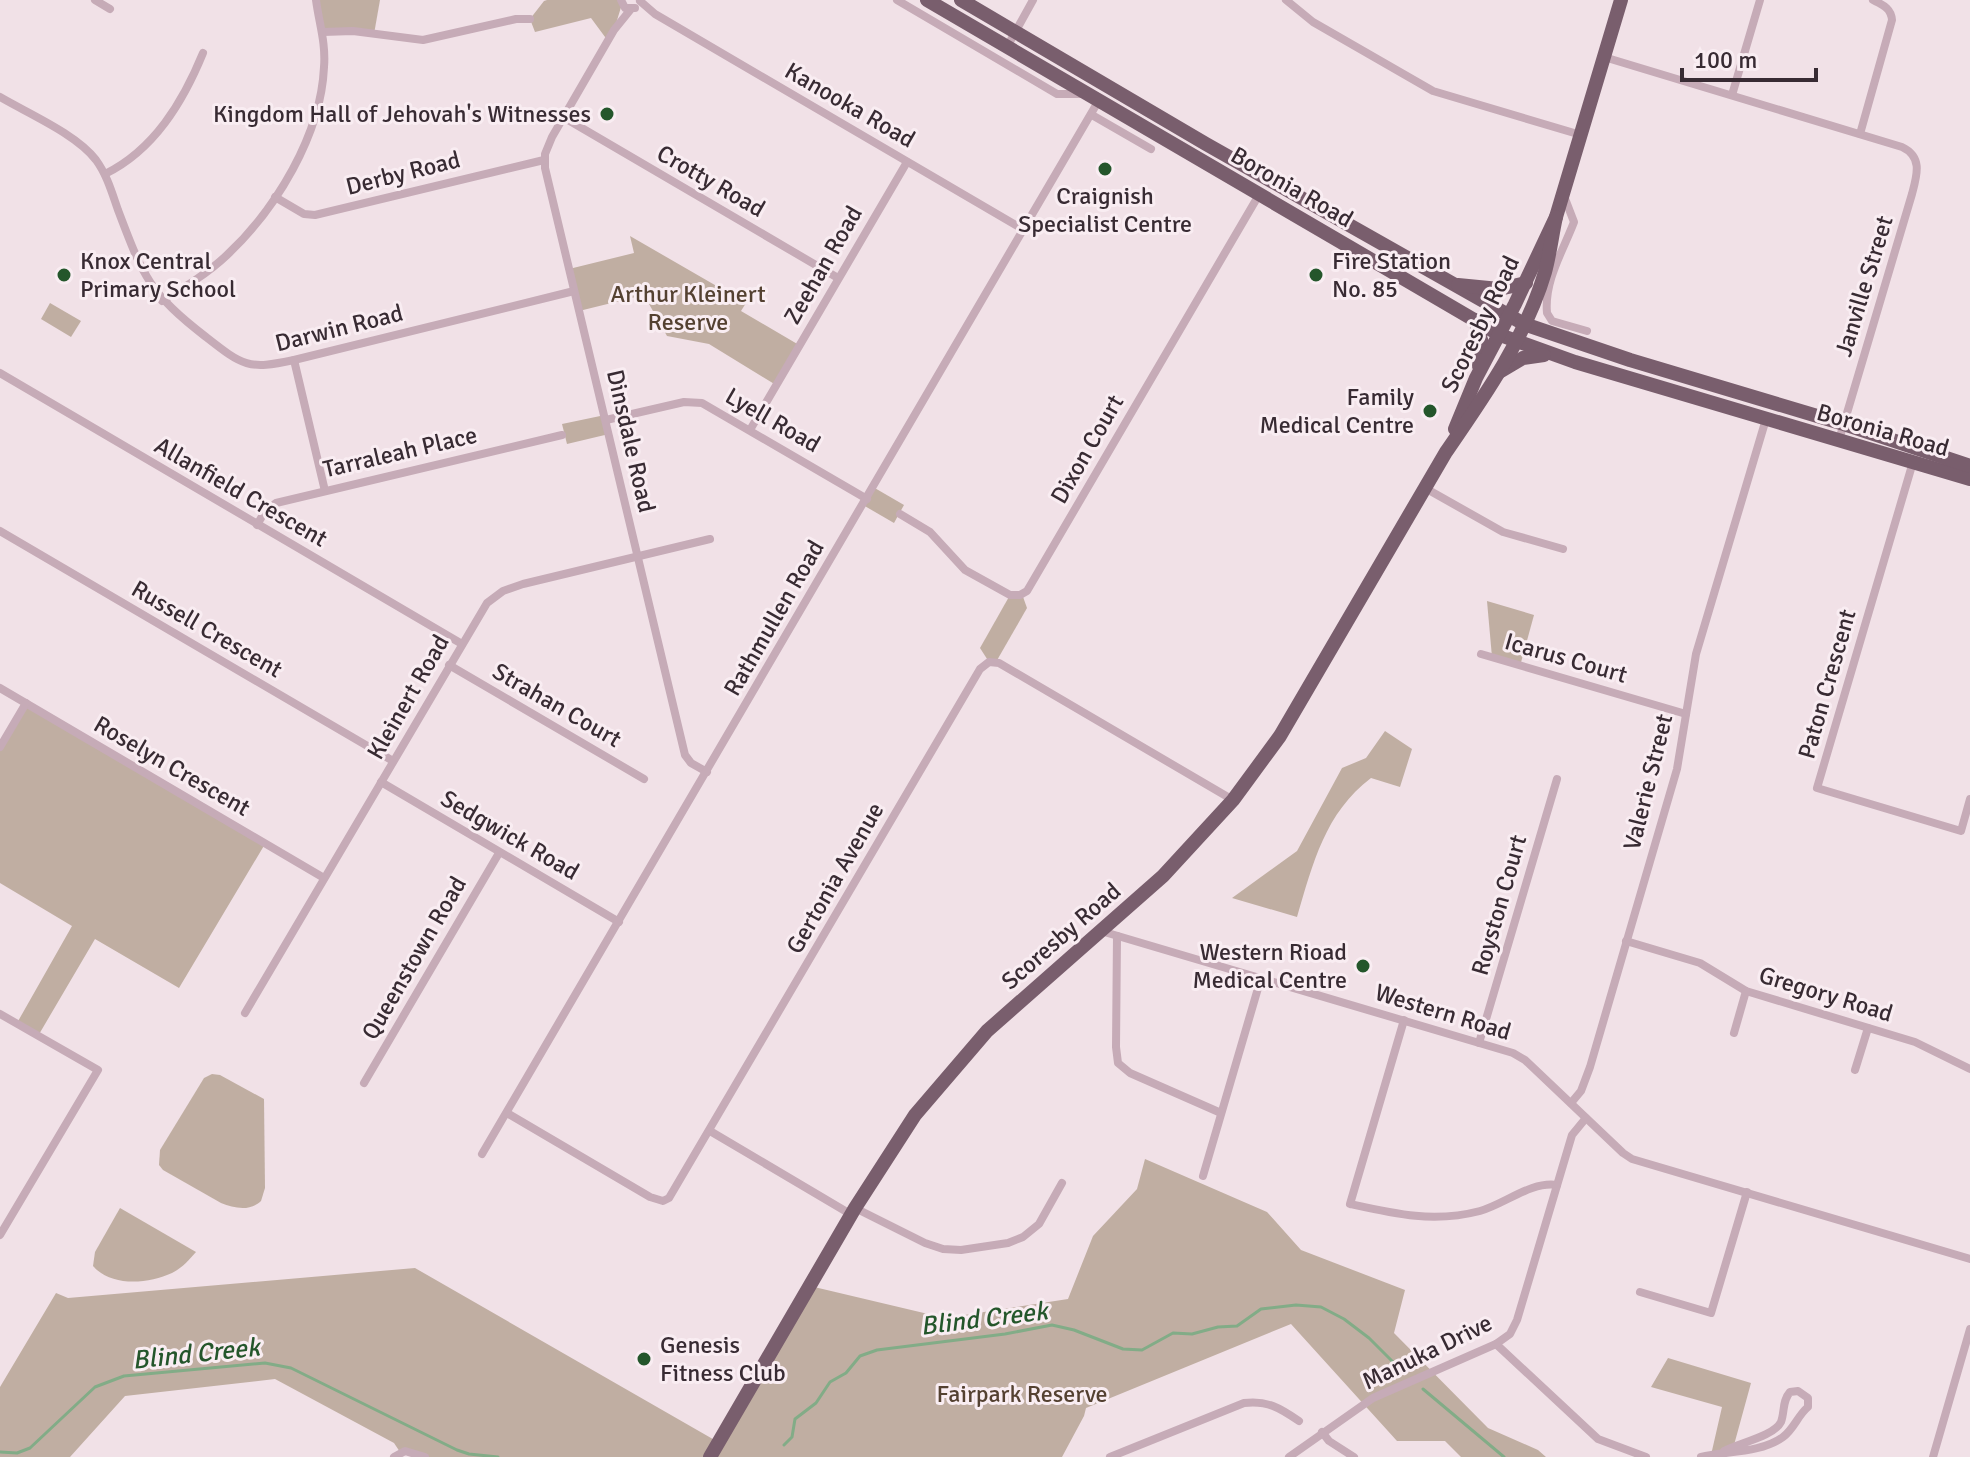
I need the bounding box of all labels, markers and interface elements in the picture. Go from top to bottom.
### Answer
scale bar [1682,32,1816,82]
text: 100 m [1694,45,1757,75]
street label: Kanooka Road [780,56,920,154]
place label: Kingdom Hall of Jehovah's Witnesses [213,99,591,129]
marker: Kingdom Hall of Jehovah's Witnesses [598,105,616,123]
street label: Crotty Road [652,138,770,224]
street label: Boronia Road [1225,140,1359,234]
street label: Derby Road [343,144,463,202]
marker: Craignish Specialist Centre [1096,160,1114,178]
place label: Craignish Specialist Centre [1018,181,1192,239]
street label: Zeehan Road [777,200,869,330]
street label: Janville Street [1828,212,1900,360]
place label: Knox Central Primary School [80,246,236,304]
place label: Fire Station No. 85 [1332,246,1451,304]
street label: Scoresby Road [1434,251,1526,397]
marker: Knox Central Primary School [55,266,73,284]
marker: Fire Station No. 85 [1307,266,1325,284]
park label: Arthur Kleinert Reserve [610,279,766,337]
street label: Darwin Road [272,298,406,358]
street label: Dinsdale Road [600,366,662,516]
street label: Lyell Road [720,381,826,459]
place label: Family Medical Centre [1259,382,1414,440]
street label: Dixon Court [1044,389,1130,509]
street label: Boronia Road [1813,397,1953,463]
marker: Family Medical Centre [1421,402,1439,420]
street label: Tarraleah Place [320,420,480,484]
street label: Allanfield Crescent [149,430,333,554]
street label: Rathmullen Road [717,535,831,701]
street label: Russell Crescent [126,574,288,684]
street label: Paton Crescent [1791,606,1863,762]
street label: Icarus Court [1501,626,1631,690]
street label: Kleinert Road [360,629,456,765]
street label: Strahan Court [487,656,627,754]
street label: Roselyn Crescent [88,709,256,823]
street label: Valerie Street [1617,711,1679,853]
street label: Sedgwick Road [435,783,585,887]
street label: Gertonia Avenue [780,797,890,959]
street label: Royston Court [1465,831,1533,979]
street label: Queenstown Road [355,871,473,1045]
street label: Scoresby Road [995,876,1127,996]
place label: Western Rioad Medical Centre [1192,937,1347,995]
marker: Western Rioad Medical Centre [1354,957,1372,975]
street label: Gregory Road [1755,959,1897,1029]
street label: Western Road [1371,977,1515,1047]
water label: Blind Creek [919,1295,1051,1343]
street label: Manuka Drive [1357,1308,1497,1396]
place label: Genesis Fitness Club [660,1330,786,1388]
water label: Blind Creek [131,1331,263,1377]
marker: Genesis Fitness Club [635,1350,653,1368]
park label: Fairpark Reserve [936,1379,1108,1409]

